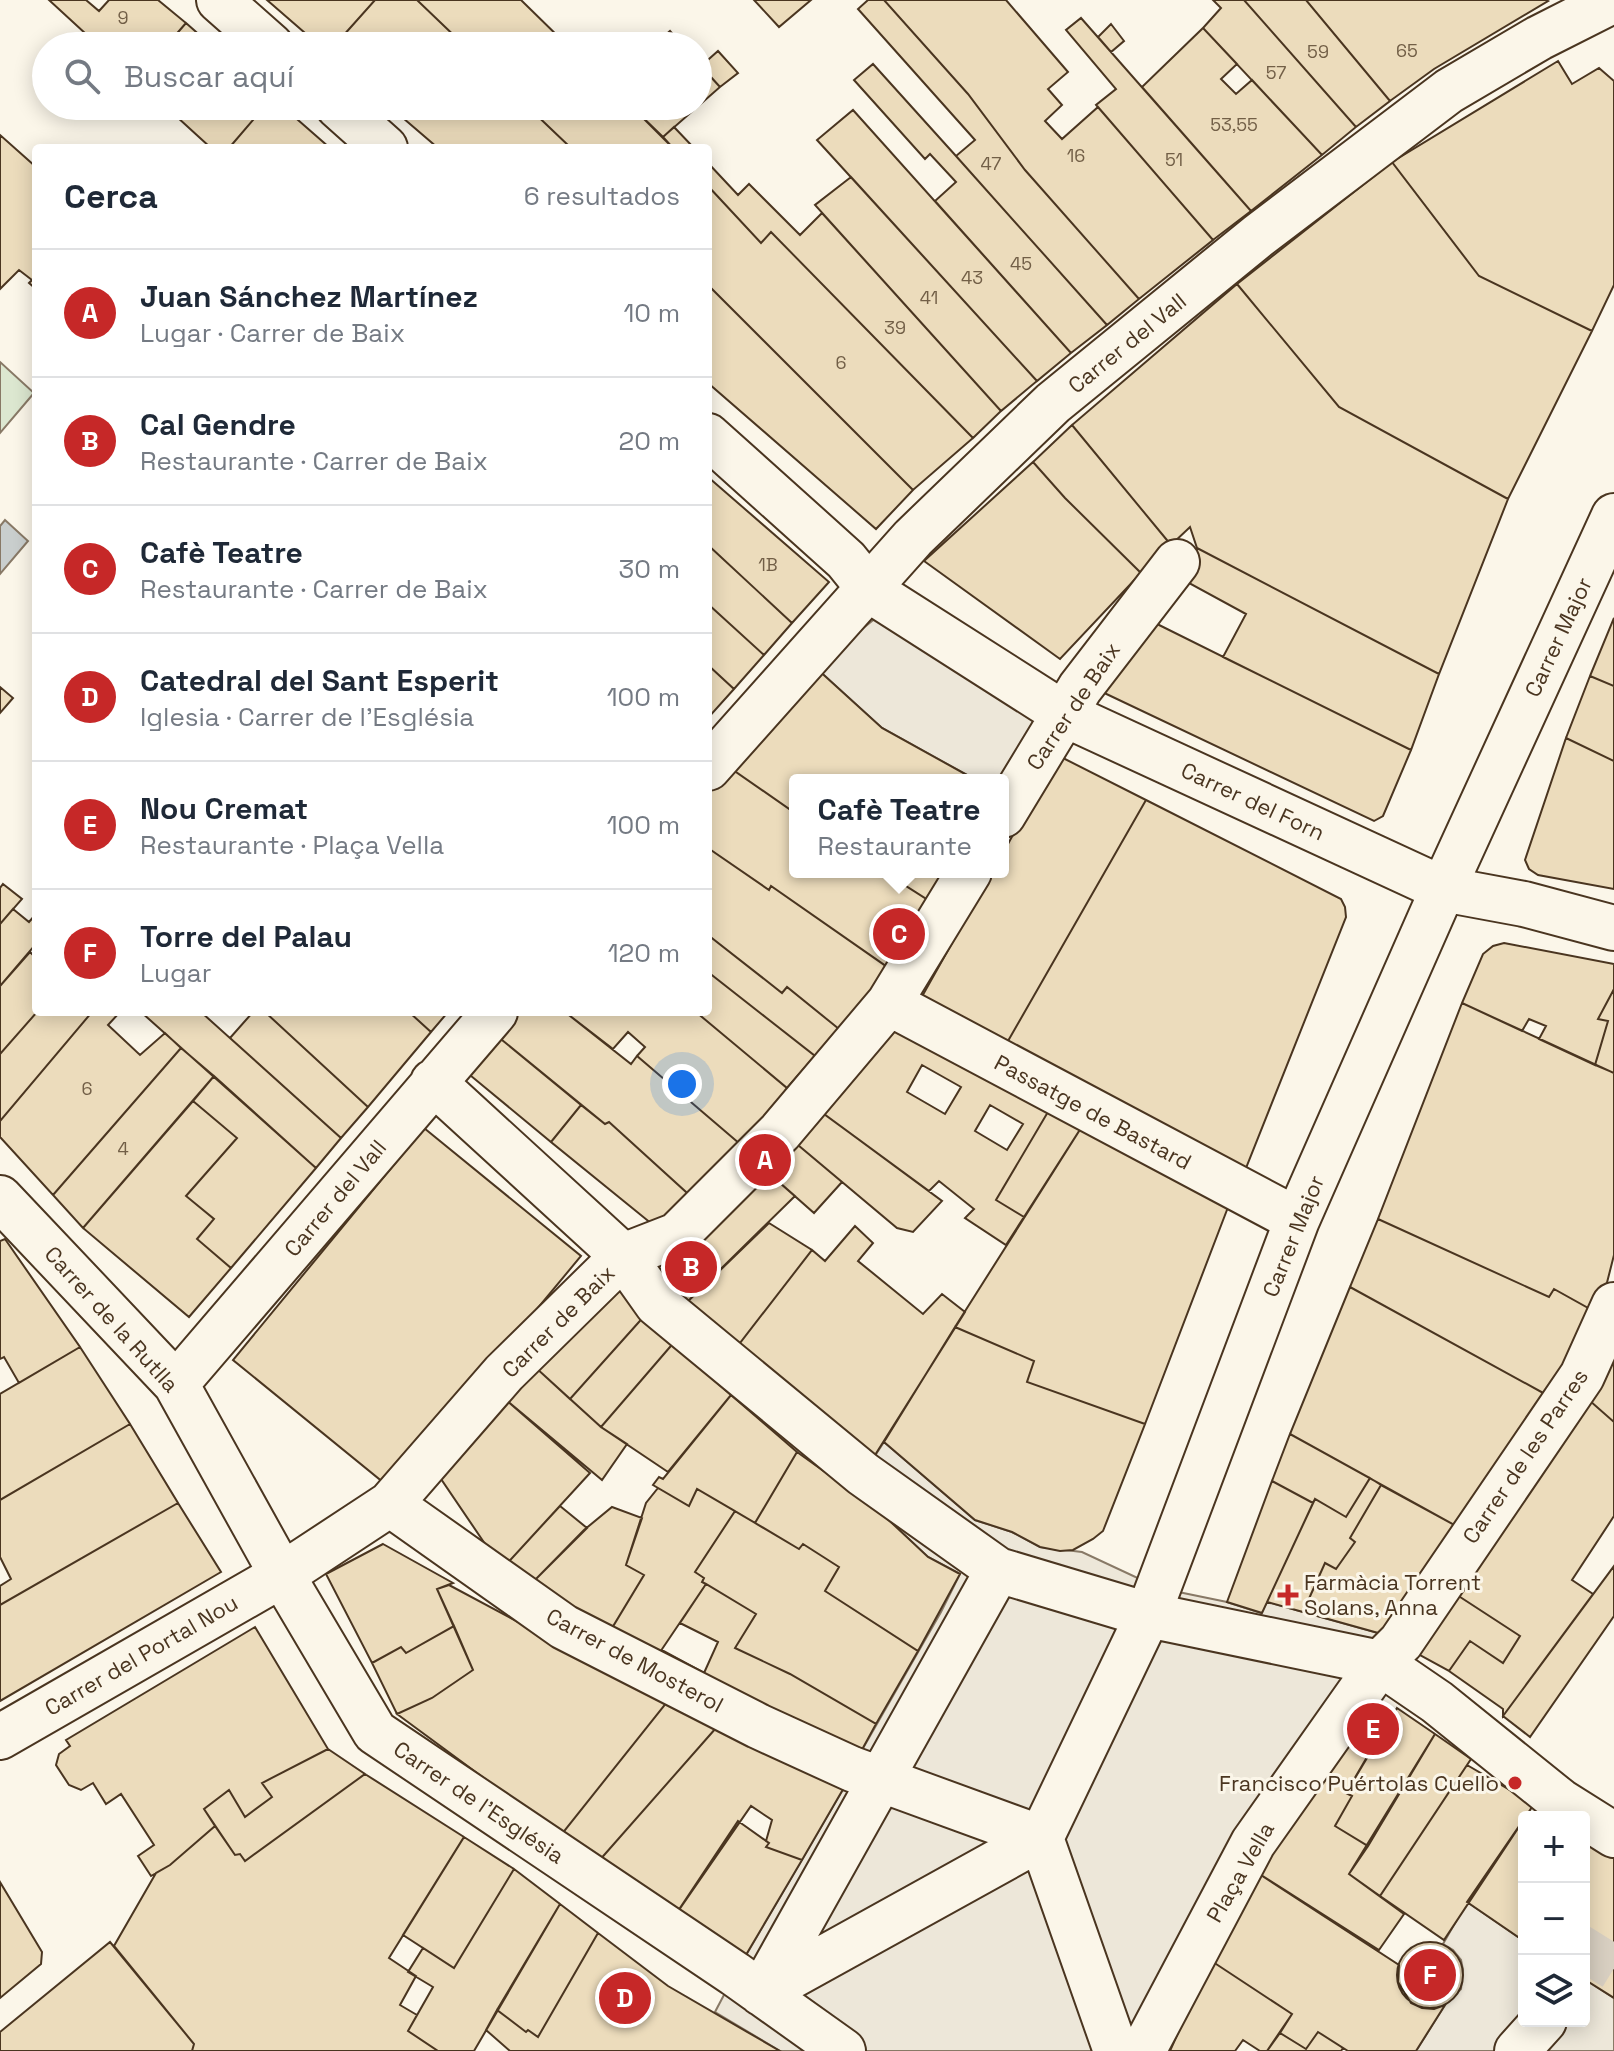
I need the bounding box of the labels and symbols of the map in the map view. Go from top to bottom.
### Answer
house number: 9 [117,6,129,29]
house number: 65 [1396,39,1418,62]
house number: 59 [1307,40,1329,63]
house number: 57 [1266,61,1286,84]
house number: 53,55 [1210,113,1258,136]
house number: 16 [1067,144,1085,167]
house number: 51 [1165,148,1183,171]
house number: 47 [981,152,1001,175]
house number: 45 [1010,252,1032,275]
house number: 43 [961,266,983,289]
house number: 41 [920,286,938,309]
street label: Carrer del Vall [1062,287,1192,399]
house number: 39 [884,316,906,339]
house number: 6 [835,351,847,374]
house number: 1B [758,553,778,576]
street label: Carrer Major [1518,573,1598,701]
street label: Carrer de Baix [1020,637,1126,775]
street label: Carrer del Forn [1177,755,1329,847]
pin: C [873,904,925,964]
street label: Passatge de Bastard [990,1048,1196,1176]
your location [662,1064,702,1104]
house number: 6 [81,1077,93,1100]
pin: A [739,1130,791,1190]
street label: Carrer del Vall [278,1134,392,1262]
house number: 4 [117,1137,129,1160]
street label: Carrer Major [1256,1171,1330,1301]
pin: B [665,1237,717,1297]
street label: Carrer de la Rutlla [39,1240,185,1398]
street label: Carrer de Baix [496,1259,620,1383]
street label: Carrer de les Parres [1456,1363,1594,1549]
place label: Farmàcia Torrent Solans, Anna [1304,1568,1481,1621]
marker: Farmàcia Torrent Solans, Anna [1279,1586,1297,1604]
street label: Carrer del Portal Nou [39,1588,243,1722]
street label: Carrer de Mosterol [542,1602,728,1718]
pin: E [1347,1699,1399,1759]
street label: Carrer de l'Església [388,1735,570,1870]
place label: Francisco Puértolas Cuello [1219,1769,1499,1797]
marker: Francisco Puértolas Cuello [1506,1774,1524,1792]
street label: Plaça Vella [1200,1816,1280,1927]
pin: F [1404,1945,1456,2005]
pin: D [599,1968,651,2028]

